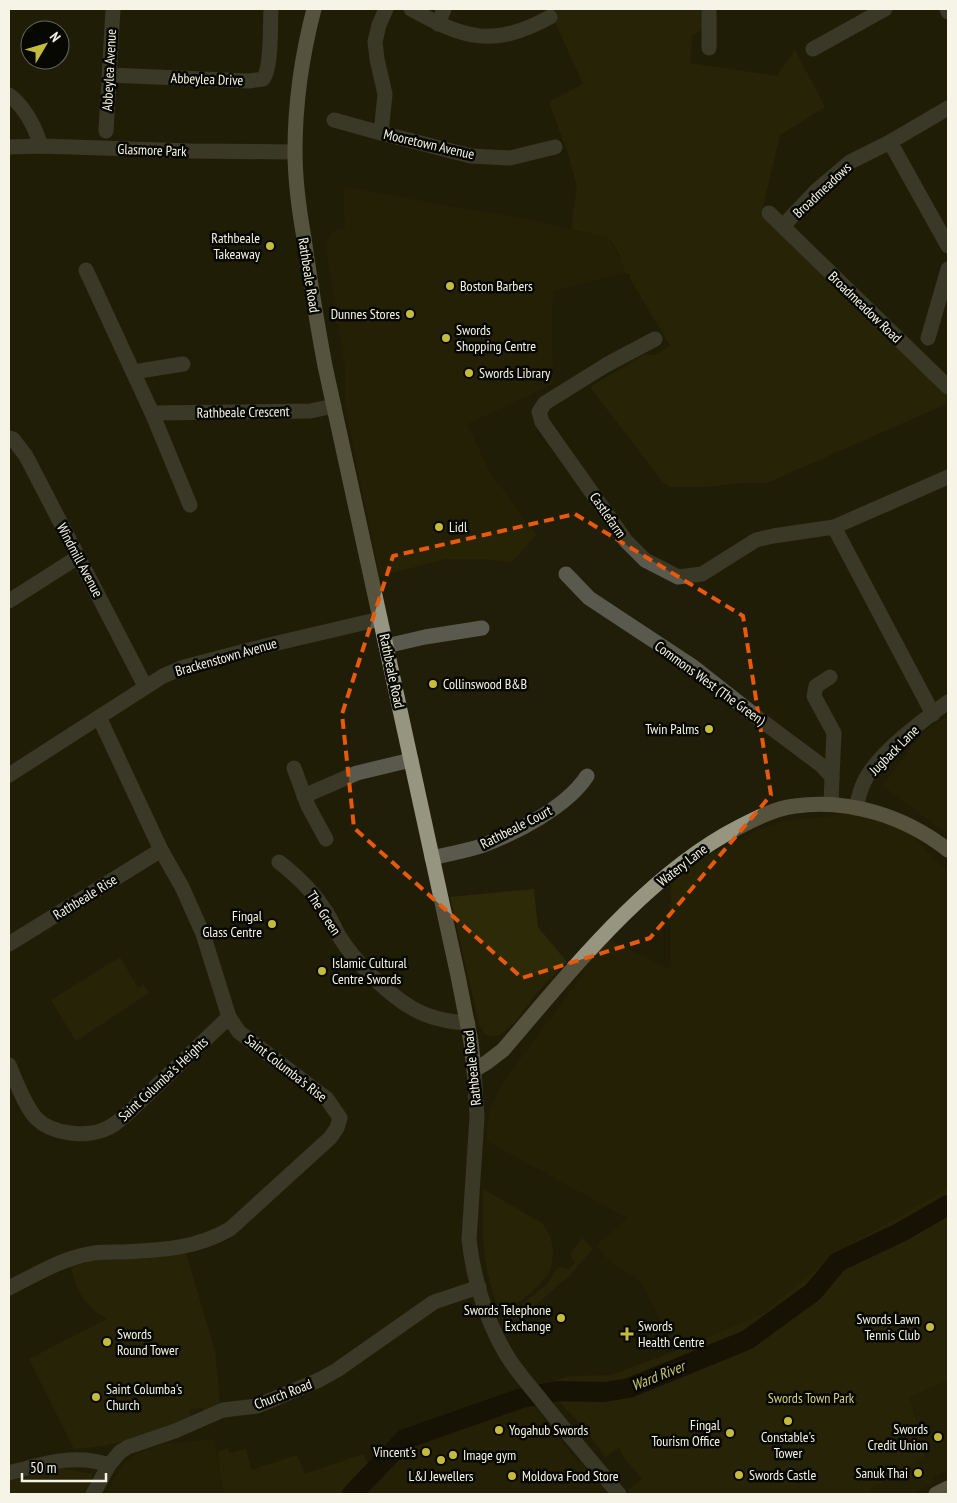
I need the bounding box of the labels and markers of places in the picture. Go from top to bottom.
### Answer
place label: Rathbeale Takeaway [211,229,261,263]
marker: Rathbeale Takeaway [264,240,276,252]
place label: Boston Barbers [460,277,533,295]
marker: Boston Barbers [444,280,456,292]
place label: Dunnes Stores [331,305,400,323]
marker: Dunnes Stores [404,308,416,320]
place label: Swords Shopping Centre [456,321,536,355]
marker: Swords Shopping Centre [440,332,452,344]
place label: Swords Library [479,364,551,382]
marker: Swords Library [463,367,475,379]
place label: Lidl [449,518,468,536]
marker: Lidl [433,521,445,533]
place label: Collinswood B&B [443,675,527,693]
marker: Collinswood B&B [427,678,439,690]
place label: Twin Palms [645,720,699,738]
marker: Twin Palms [703,723,715,735]
place label: Fingal Glass Centre [202,907,263,941]
marker: Fingal Glass Centre [266,918,278,930]
place label: Islamic Cultural Centre Swords [332,954,408,988]
marker: Islamic Cultural Centre Swords [316,965,328,977]
place label: Swords Telephone Exchange [464,1301,551,1335]
place label: Swords Lawn Tennis Club [857,1310,920,1344]
marker: Swords Telephone Exchange [555,1312,567,1324]
place label: Swords Health Centre [638,1317,705,1351]
marker: Swords Lawn Tennis Club [924,1321,936,1333]
place label: Swords Round Tower [117,1325,179,1359]
marker: Swords Health Centre [620,1327,634,1341]
marker: Swords Round Tower [101,1336,113,1348]
place label: Saint Columba's Church [106,1380,182,1414]
marker: Saint Columba's Church [90,1391,102,1403]
marker: Constable's Tower [782,1415,794,1427]
place label: Fingal Tourism Office [651,1416,721,1450]
place label: Swords Credit Union [868,1420,928,1454]
place label: Yogahub Swords [509,1421,588,1439]
marker: Yogahub Swords [493,1424,505,1436]
marker: Fingal Tourism Office [724,1427,736,1439]
place label: Constable's Tower [761,1428,815,1462]
marker: Swords Credit Union [932,1431,944,1443]
place label: Vincent's [372,1443,416,1461]
marker: Vincent's [420,1446,432,1458]
place label: Image gym [463,1446,516,1464]
marker: Image gym [447,1449,459,1461]
marker: L&J Jewellers [435,1454,447,1466]
place label: Sanuk Thai [855,1464,908,1482]
place label: Swords Castle [749,1466,816,1484]
place label: L&J Jewellers [408,1467,474,1485]
place label: Moldova Food Store [522,1467,619,1485]
marker: Sanuk Thai [912,1467,924,1479]
marker: Swords Castle [733,1469,745,1481]
marker: Moldova Food Store [506,1470,518,1482]

